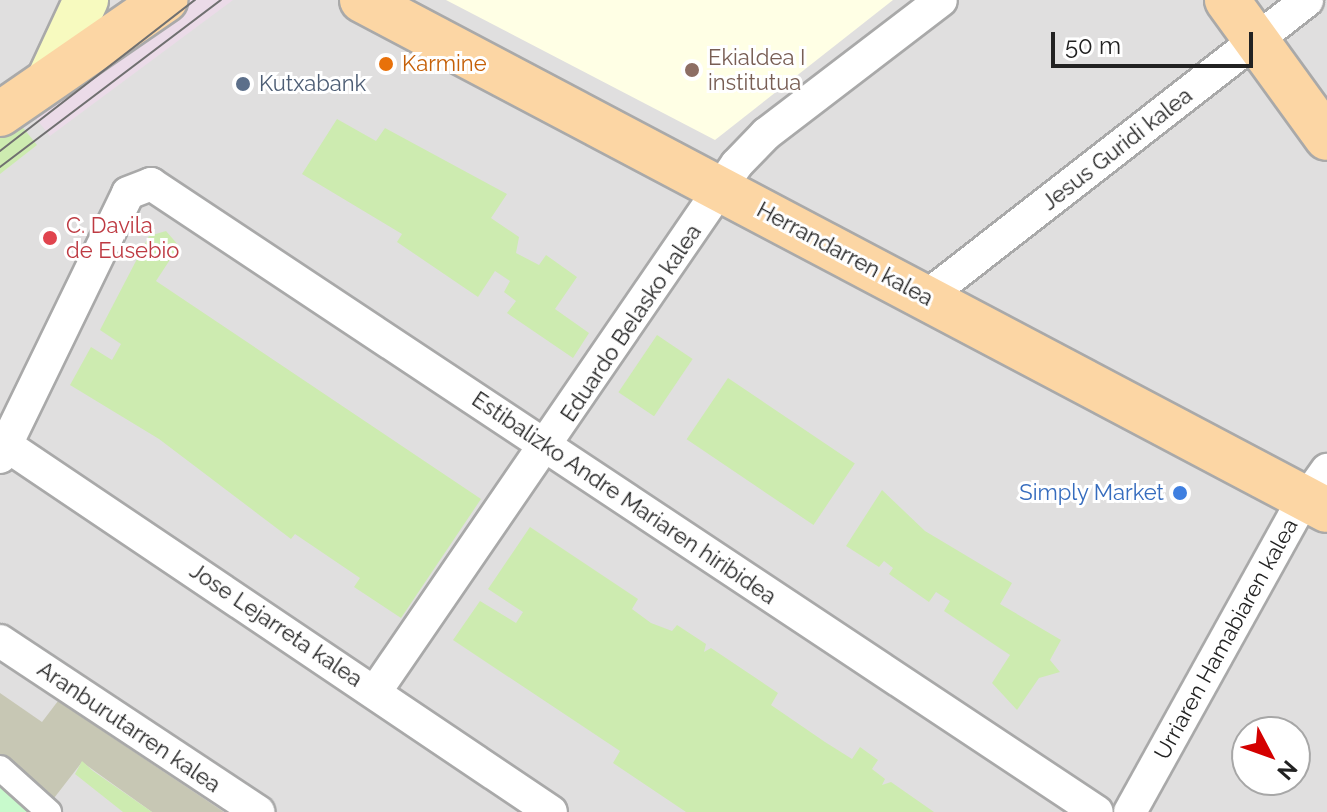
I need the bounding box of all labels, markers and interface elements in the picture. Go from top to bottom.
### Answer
scale bar [1055,16,1257,66]
text: 50 m [1065,31,1121,60]
place label: Ekialdea I institutua [708,44,805,96]
place label: Karmine [402,51,487,77]
marker: Karmine [377,55,395,73]
marker: Ekialdea I institutua [683,61,701,79]
place label: Kutxabank [259,71,366,97]
marker: Kutxabank [234,75,252,93]
street label: Jesus Guridi kalea [1037,82,1197,216]
street label: Herrandarren kalea [752,196,938,312]
place label: C. Davila de Eusebio [66,212,179,264]
street label: Eduardo Belasko kalea [555,219,707,427]
marker: C. Davila de Eusebio [41,229,59,247]
street label: Estibalizko Andre Mariaren hiribidea [467,386,781,610]
place label: Simply Market [1019,480,1164,506]
marker: Simply Market [1171,484,1189,502]
street label: Urriaren Hamabiaren kalea [1149,514,1303,764]
street label: Jose Lejarreta kalea [185,557,367,693]
street label: Aranburutarren kalea [32,656,226,798]
north arrow [1231,716,1311,796]
text: N [1272,756,1303,785]

